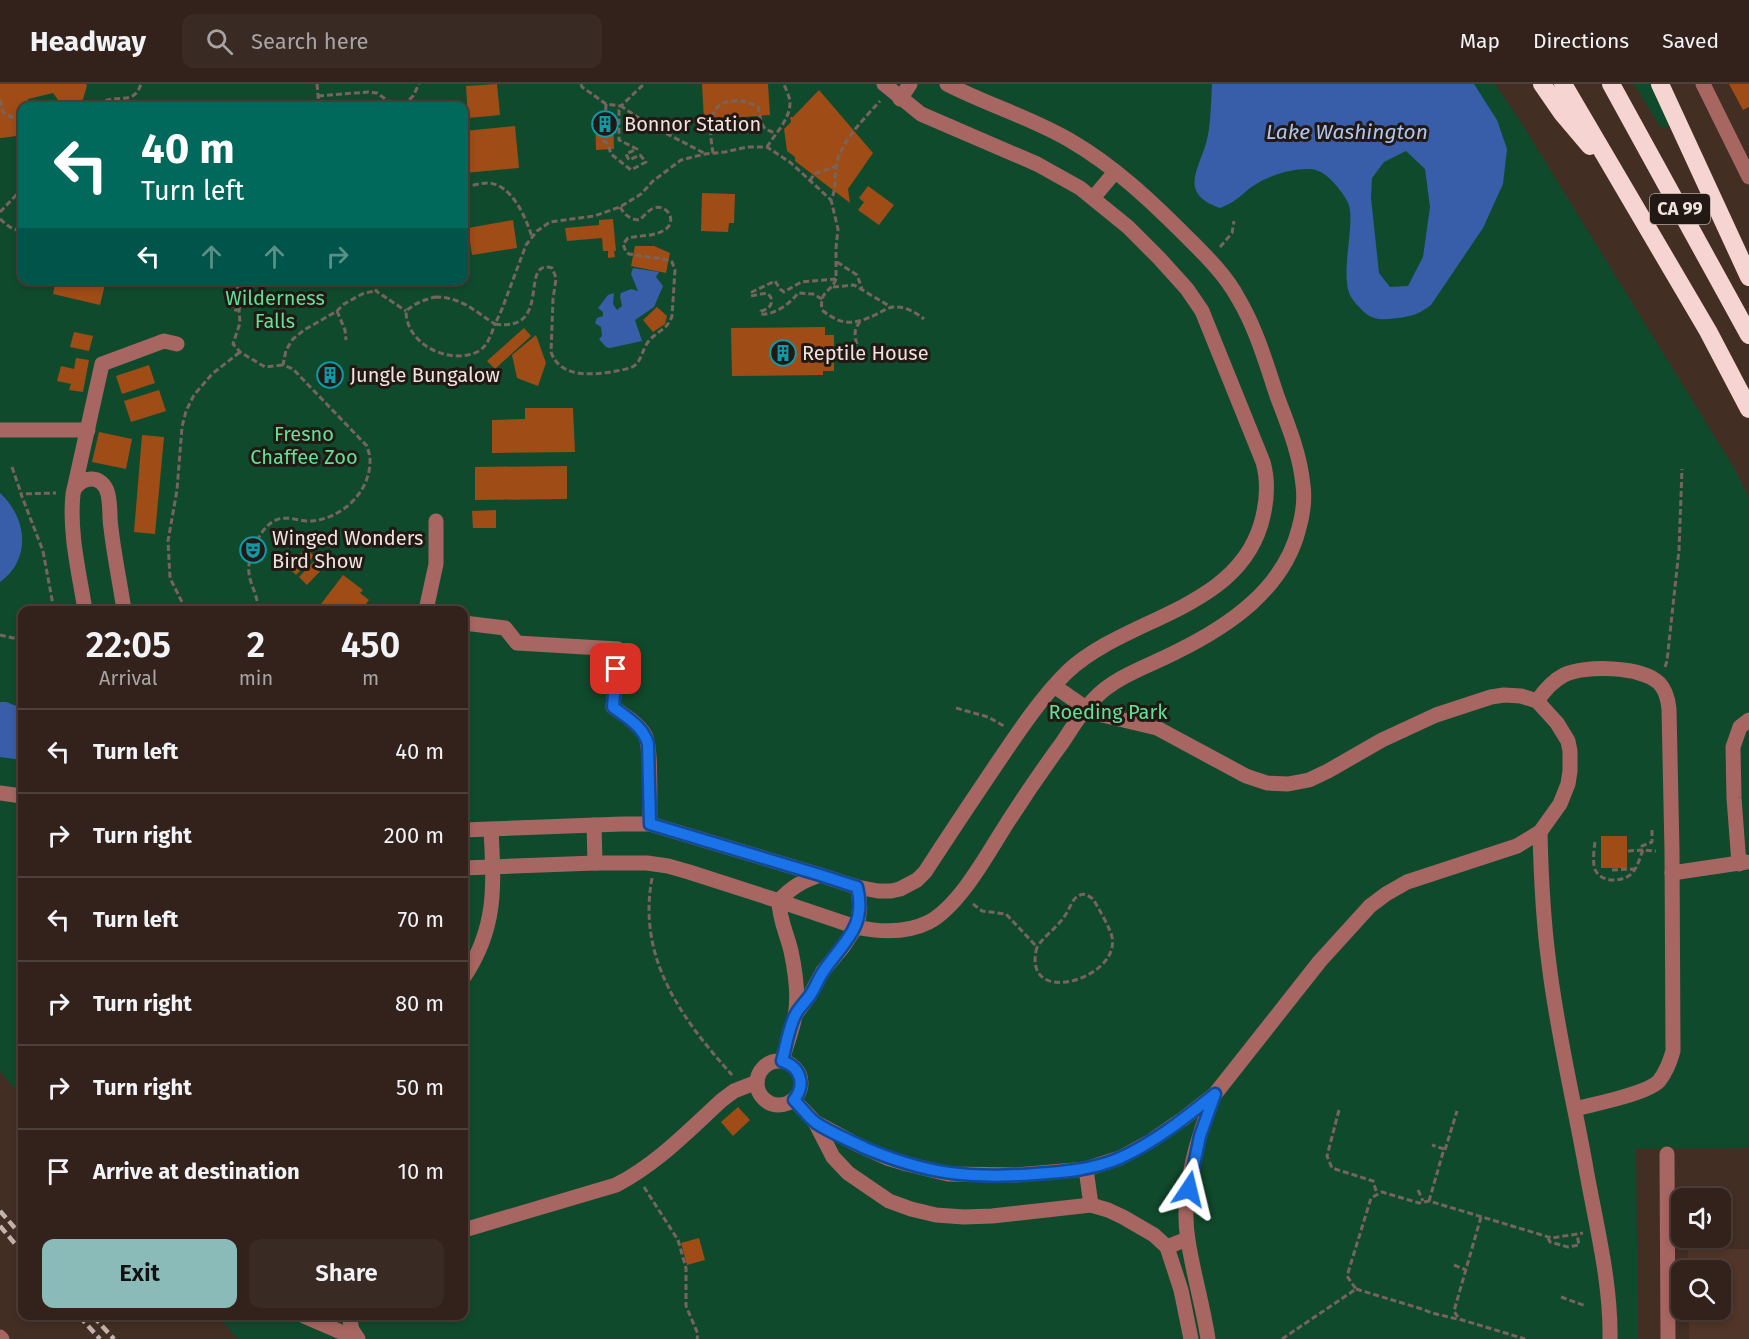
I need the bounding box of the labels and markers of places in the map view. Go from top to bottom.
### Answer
building icon: Bonnor Station [590,109,620,139]
place label: Bonnor Station [624,112,761,136]
building icon: Reptile House [768,338,798,368]
place label: Reptile House [802,341,929,365]
building icon: Jungle Bungalow [315,360,345,390]
place label: Jungle Bungalow [350,363,500,387]
place label: Winged Wonders Bird Show [272,526,423,573]
theatre icon: Winged Wonders Bird Show [238,535,268,565]
pin [590,643,641,694]

